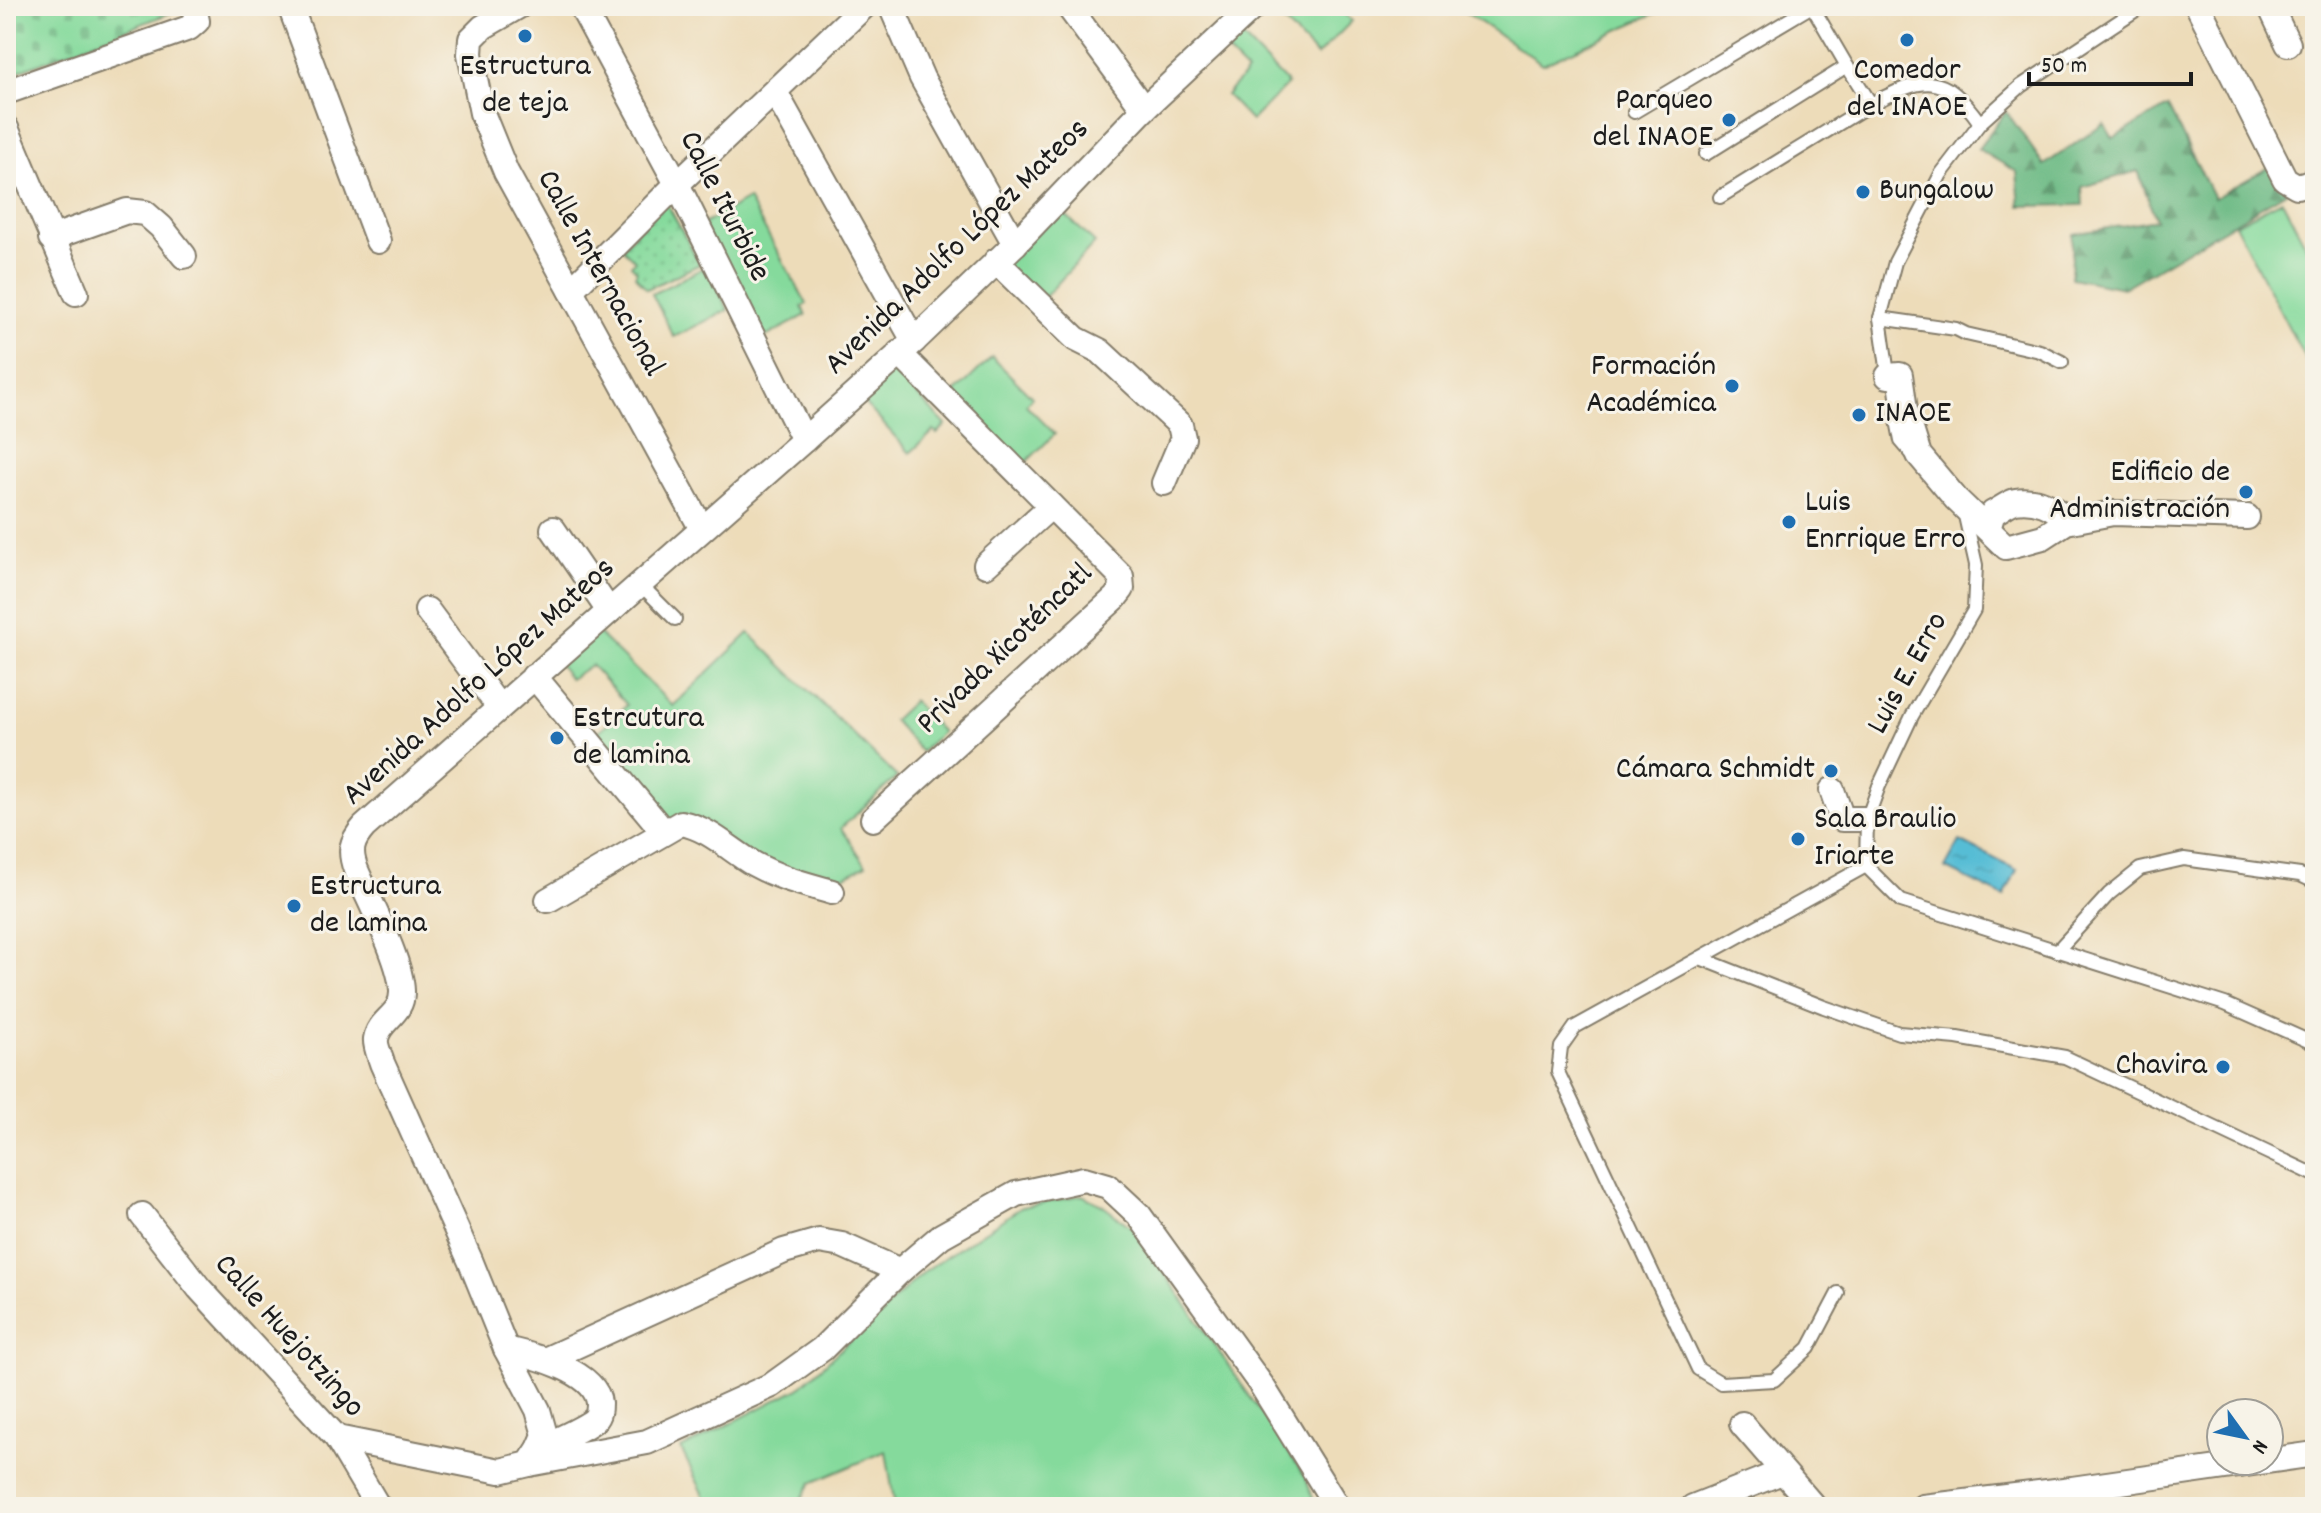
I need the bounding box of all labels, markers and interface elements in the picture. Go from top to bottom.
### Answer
marker: Estructura de teja [516,27,534,45]
marker: Comedor del INAOE [1898,31,1916,49]
scale bar [2029,36,2191,86]
place label: Estructura de teja [460,45,591,128]
place label: Comedor del INAOE [1847,49,1968,132]
text: 50 m [2041,50,2087,84]
place label: Parqueo del INAOE [1593,79,1713,162]
street label: Avenida Adolfo López Mateos [815,109,1101,387]
marker: Parqueo del INAOE [1720,111,1738,129]
street label: Calle Iturbide [665,124,781,290]
street label: Calle Internacional [523,162,675,386]
place label: Bungalow [1879,169,1994,215]
marker: Bungalow [1854,183,1872,201]
place label: Formación Académica [1586,345,1717,428]
marker: Formación Académica [1723,377,1741,395]
place label: INAOE [1875,392,1952,438]
marker: INAOE [1850,406,1868,424]
place label: Edificio de Administración [2049,451,2230,534]
place label: Luis Enrrique Erro [1805,481,1966,564]
marker: Edificio de Administración [2237,483,2255,501]
marker: Luis Enrrique Erro [1780,513,1798,531]
street label: Avenida Adolfo López Mateos [333,548,627,818]
street label: Privada Xicoténcatl [907,553,1105,746]
street label: Luis E. Erro [1857,605,1961,743]
place label: Estrcutura de lamina [573,697,705,780]
marker: Estrcutura de lamina [548,729,566,747]
place label: Cámara Schmidt [1616,748,1815,794]
marker: Cámara Schmidt [1822,762,1840,780]
place label: Sala Braulio Iriarte [1814,798,1957,881]
marker: Sala Braulio Iriarte [1789,830,1807,848]
place label: Estructura de lamina [310,865,442,948]
marker: Estructura de lamina [285,897,303,915]
place label: Chavira [2115,1044,2208,1090]
marker: Chavira [2214,1058,2232,1076]
street label: Calle Huejotzingo [202,1245,374,1429]
north arrow [2205,1397,2285,1477]
text: N [2243,1433,2275,1459]

